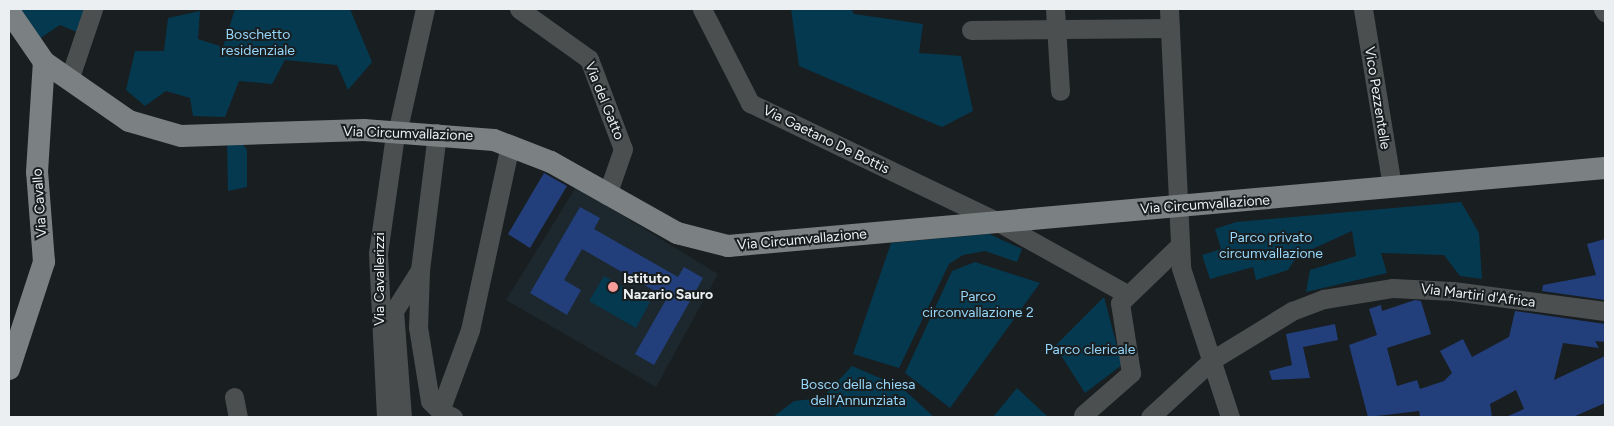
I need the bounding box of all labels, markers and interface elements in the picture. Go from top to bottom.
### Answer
park label: Boschetto residenziale [221,27,295,59]
street label: Vico Pezzentelle [1361,46,1393,150]
street label: Via del Gatto [581,60,627,142]
street label: Via Gaetano De Bottis [760,102,892,178]
street label: Via Circumvallazione [343,123,473,145]
street label: Via Cavallo [29,168,51,238]
street label: Via Circumvallazione [1140,192,1270,218]
street label: Via Circumvallazione [736,226,868,254]
park label: Parco privato circumvallazione [1219,230,1323,262]
street label: Via Cavallerizzi [372,232,388,326]
place label: Istituto Nazario Sauro [623,271,713,304]
marker: Istituto Nazario Sauro [607,281,619,293]
street label: Via Martiri d'Africa [1420,281,1536,311]
park label: Parco circonvallazione 2 [922,289,1034,322]
park label: Parco clericale [1045,342,1135,358]
park label: Bosco della chiesa dell'Annunziata [801,377,915,410]

